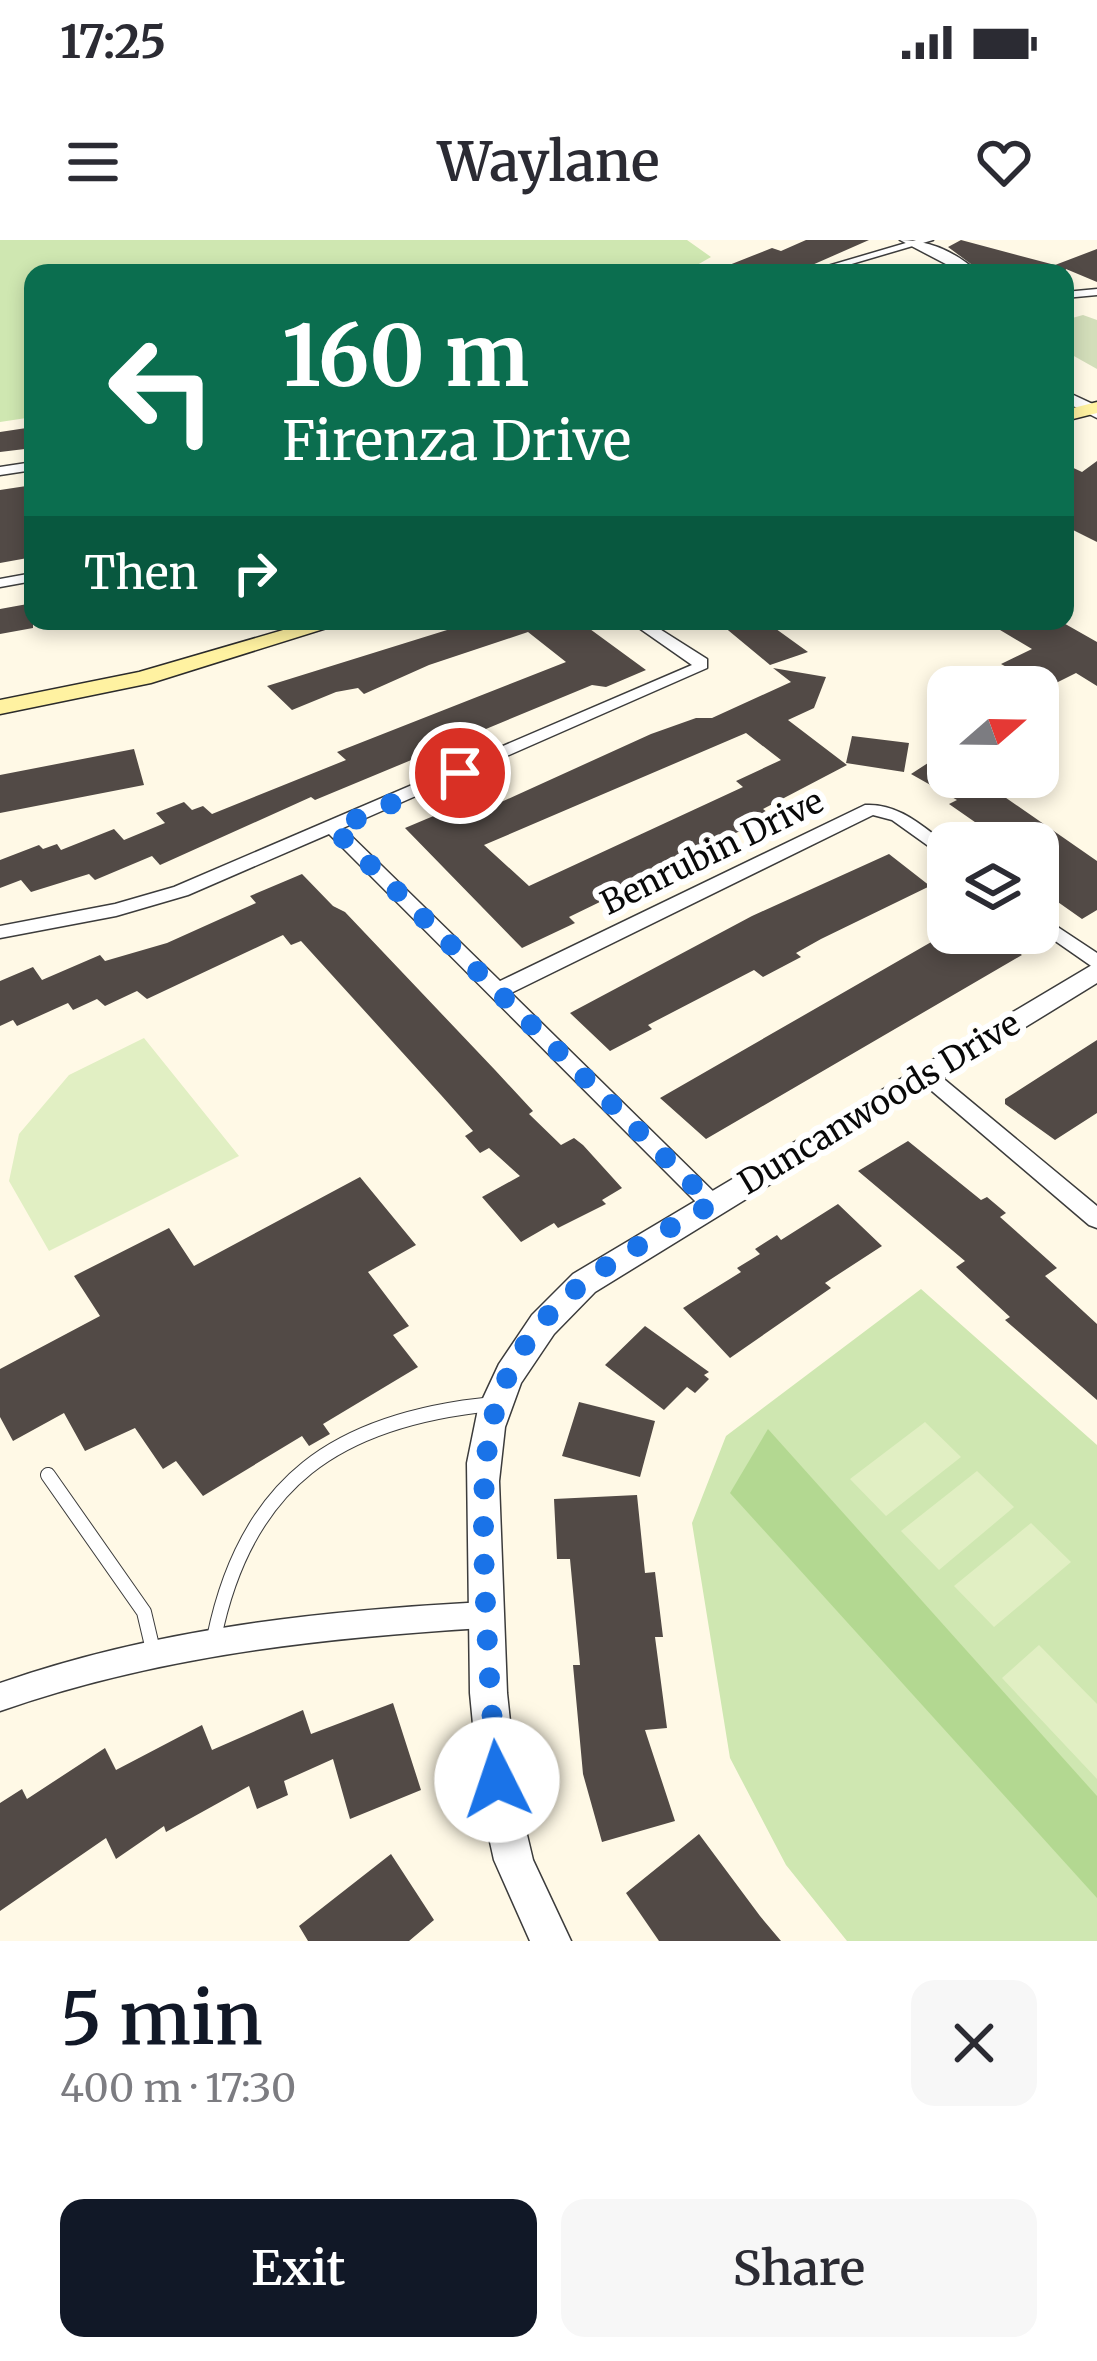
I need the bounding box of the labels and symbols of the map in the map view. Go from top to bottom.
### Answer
north arrow [927,666,1059,798]
pin [409,722,511,824]
street label: Benrubin Drive [594,780,830,924]
street label: Duncanwoods Drive [731,1003,1027,1203]
position arrow [434,1717,560,1843]

